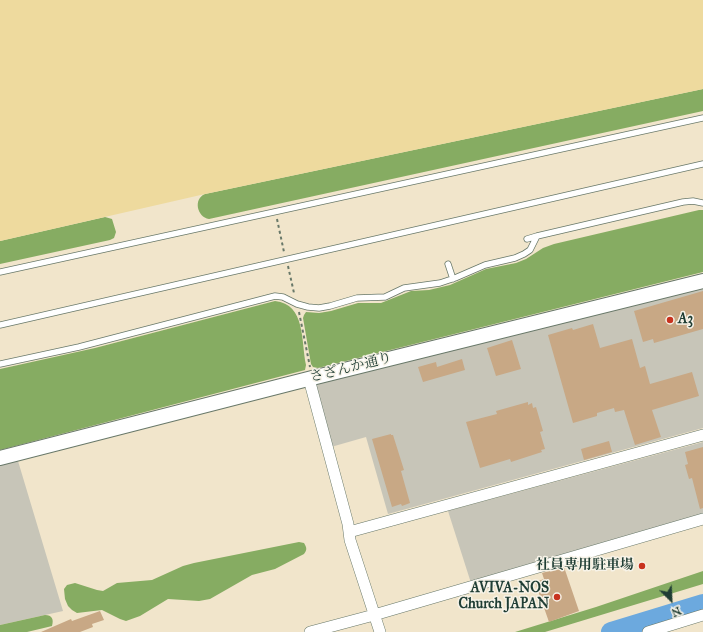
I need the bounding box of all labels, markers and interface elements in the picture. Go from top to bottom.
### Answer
place label: A3 [678,312,693,328]
marker: A3 [665,315,675,325]
street label: さざんか通り [308,350,394,386]
place label: 社員専用駐車場 [536,558,634,574]
marker: 社員専用駐車場 [637,561,647,571]
north arrow [651,580,691,620]
place label: AVIVA-NOS Church JAPAN [458,581,549,614]
marker: AVIVA-NOS Church JAPAN [552,592,562,602]
text: N [669,604,683,619]

